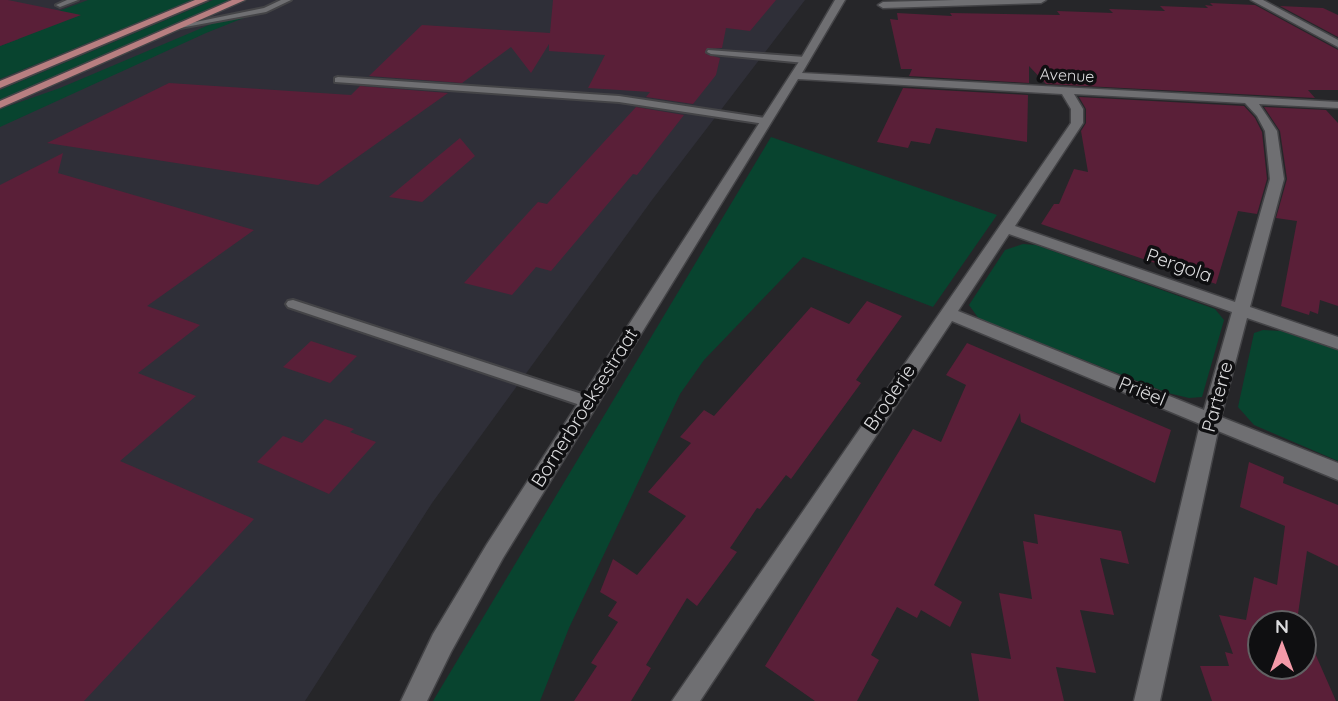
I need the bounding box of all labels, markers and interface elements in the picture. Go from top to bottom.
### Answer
street label: Avenue [1039,65,1095,87]
street label: Pergola [1143,244,1215,288]
street label: Bornerbroeksestraat [527,325,643,491]
street label: Parterre [1198,359,1238,435]
street label: Broderie [860,360,920,436]
street label: Priëel [1115,372,1169,412]
north arrow [1247,610,1317,680]
text: N [1275,614,1289,638]

